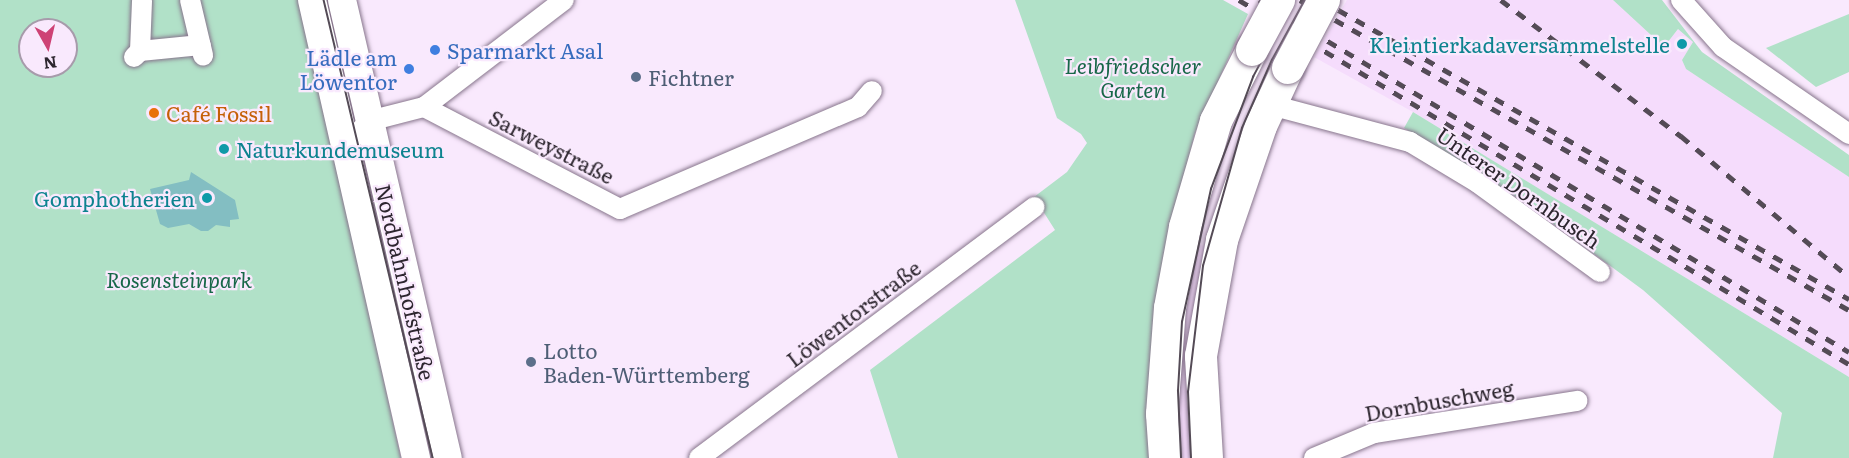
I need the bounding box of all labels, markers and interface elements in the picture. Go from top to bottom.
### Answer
north arrow [18,18,78,78]
place label: Kleintierkadaversammelstelle [1369,31,1670,57]
place label: Sparmarkt Asal [447,37,603,63]
marker: Kleintierkadaversammelstelle [1675,37,1689,51]
marker: Sparmarkt Asal [428,43,442,57]
place label: Lädle am Löwentor [299,44,397,94]
text: N [42,51,59,77]
park label: Leibfriedscher Garten [1065,52,1201,102]
marker: Lädle am Löwentor [402,62,416,76]
place label: Fichtner [648,64,734,90]
marker: Fichtner [629,70,643,84]
place label: Café Fossil [166,100,272,126]
street label: Sarweystraße [485,104,619,188]
marker: Café Fossil [147,106,161,120]
street label: Unterer Dornbusch [1432,121,1606,253]
place label: Naturkundemuseum [236,136,444,162]
marker: Naturkundemuseum [217,142,231,156]
street label: Nordbahnhofstraße [371,181,441,383]
place label: Gomphotherien [34,185,195,211]
marker: Gomphotherien [200,191,214,205]
street label: Löwentorstraße [781,254,925,372]
park label: Rosensteinpark [106,266,252,292]
place label: Lotto Baden-Württemberg [543,337,750,387]
marker: Lotto Baden-Württemberg [524,355,538,369]
street label: Dornbuschweg [1363,375,1515,425]

